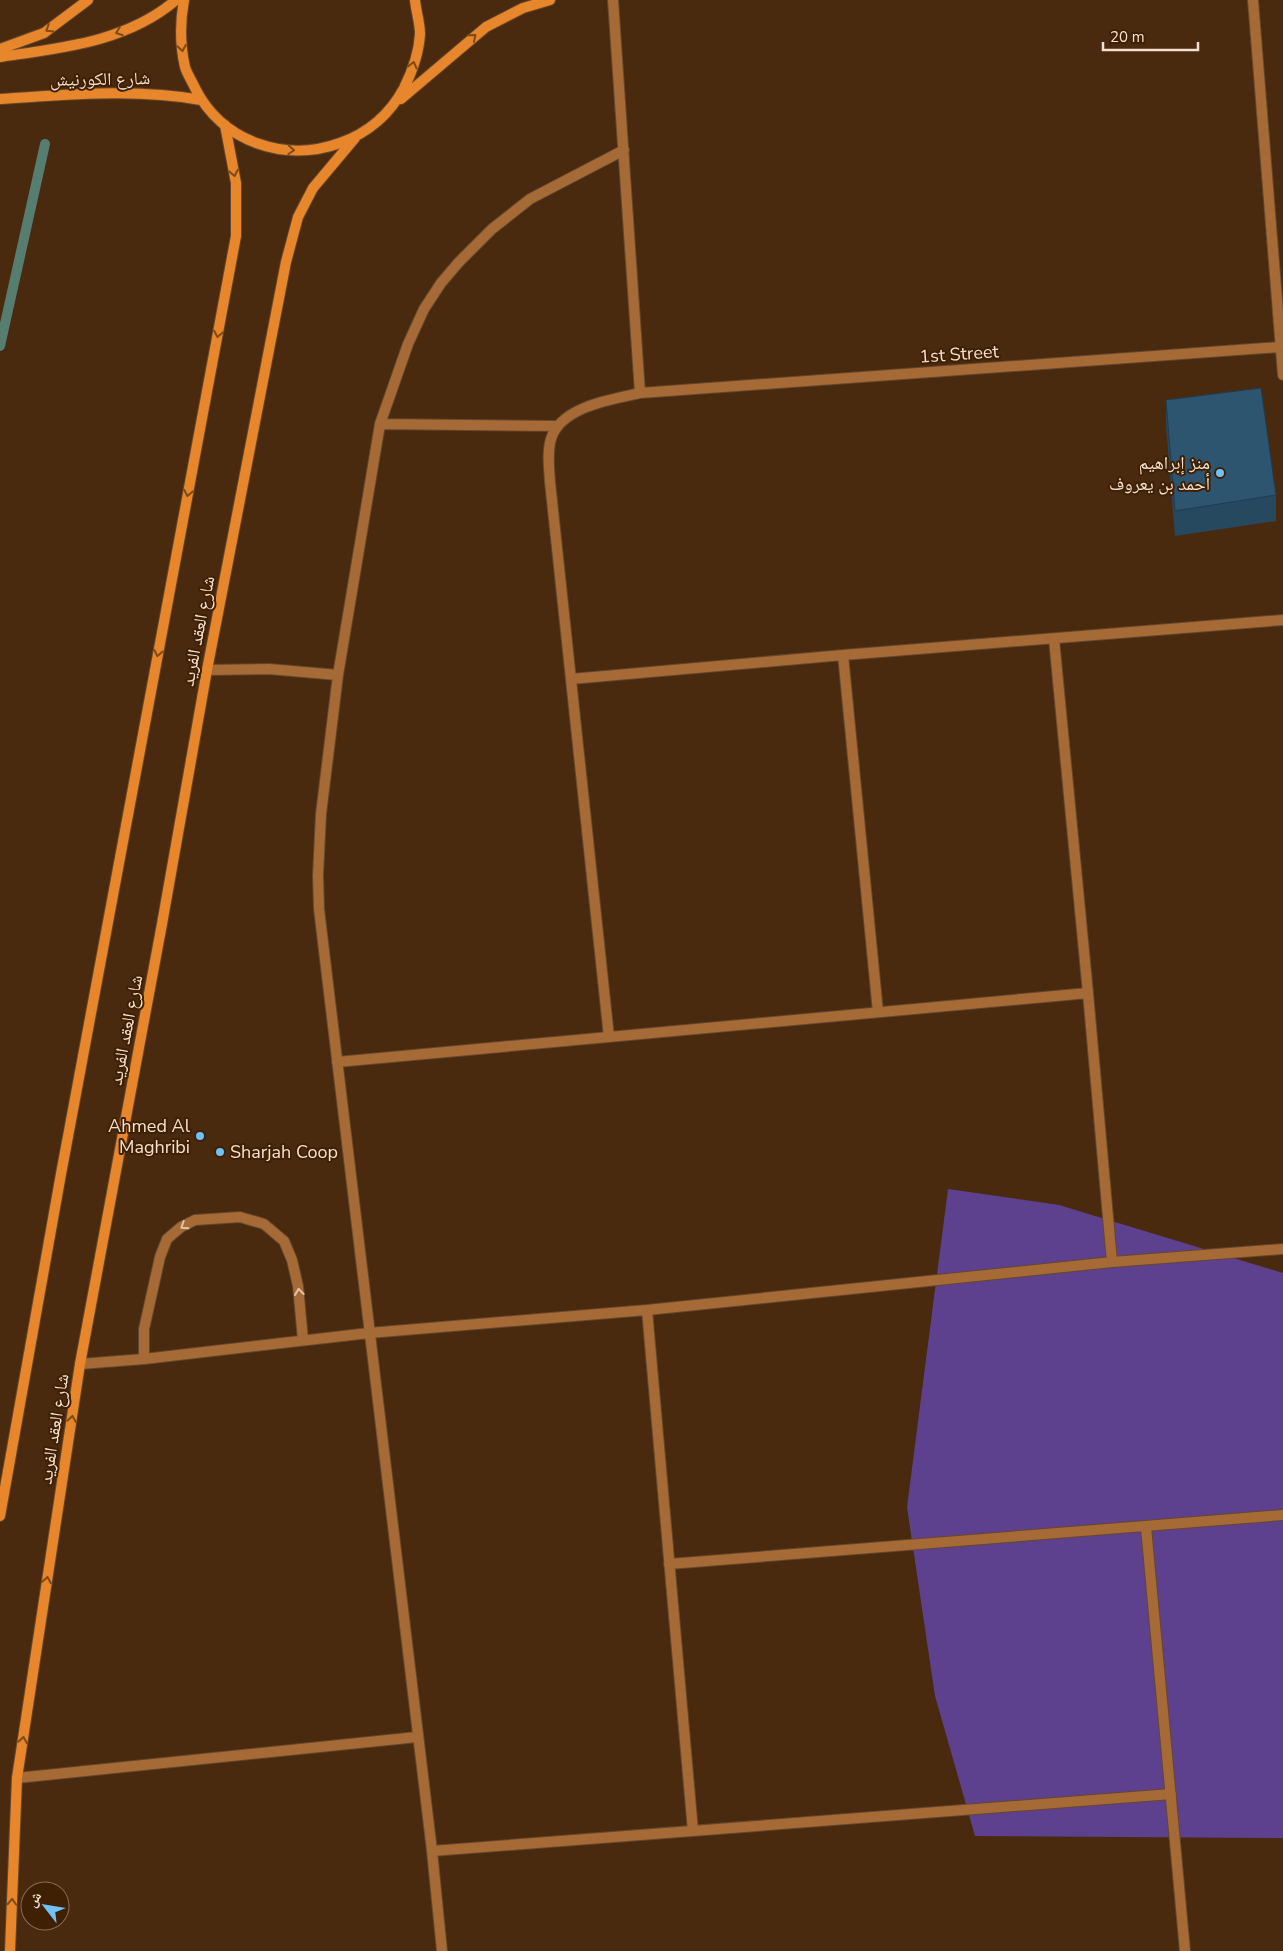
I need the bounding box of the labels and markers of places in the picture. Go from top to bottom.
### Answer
place label: منز إبراهيم أحمد بن يعروف [1109,451,1210,496]
marker: منز إبراهيم أحمد بن يعروف [1214,467,1226,479]
place label: Ahmed Al Maghribi [108,1114,191,1159]
marker: Ahmed Al Maghribi [194,1130,206,1142]
place label: Sharjah Coop [230,1140,338,1164]
marker: Sharjah Coop [214,1146,226,1158]

